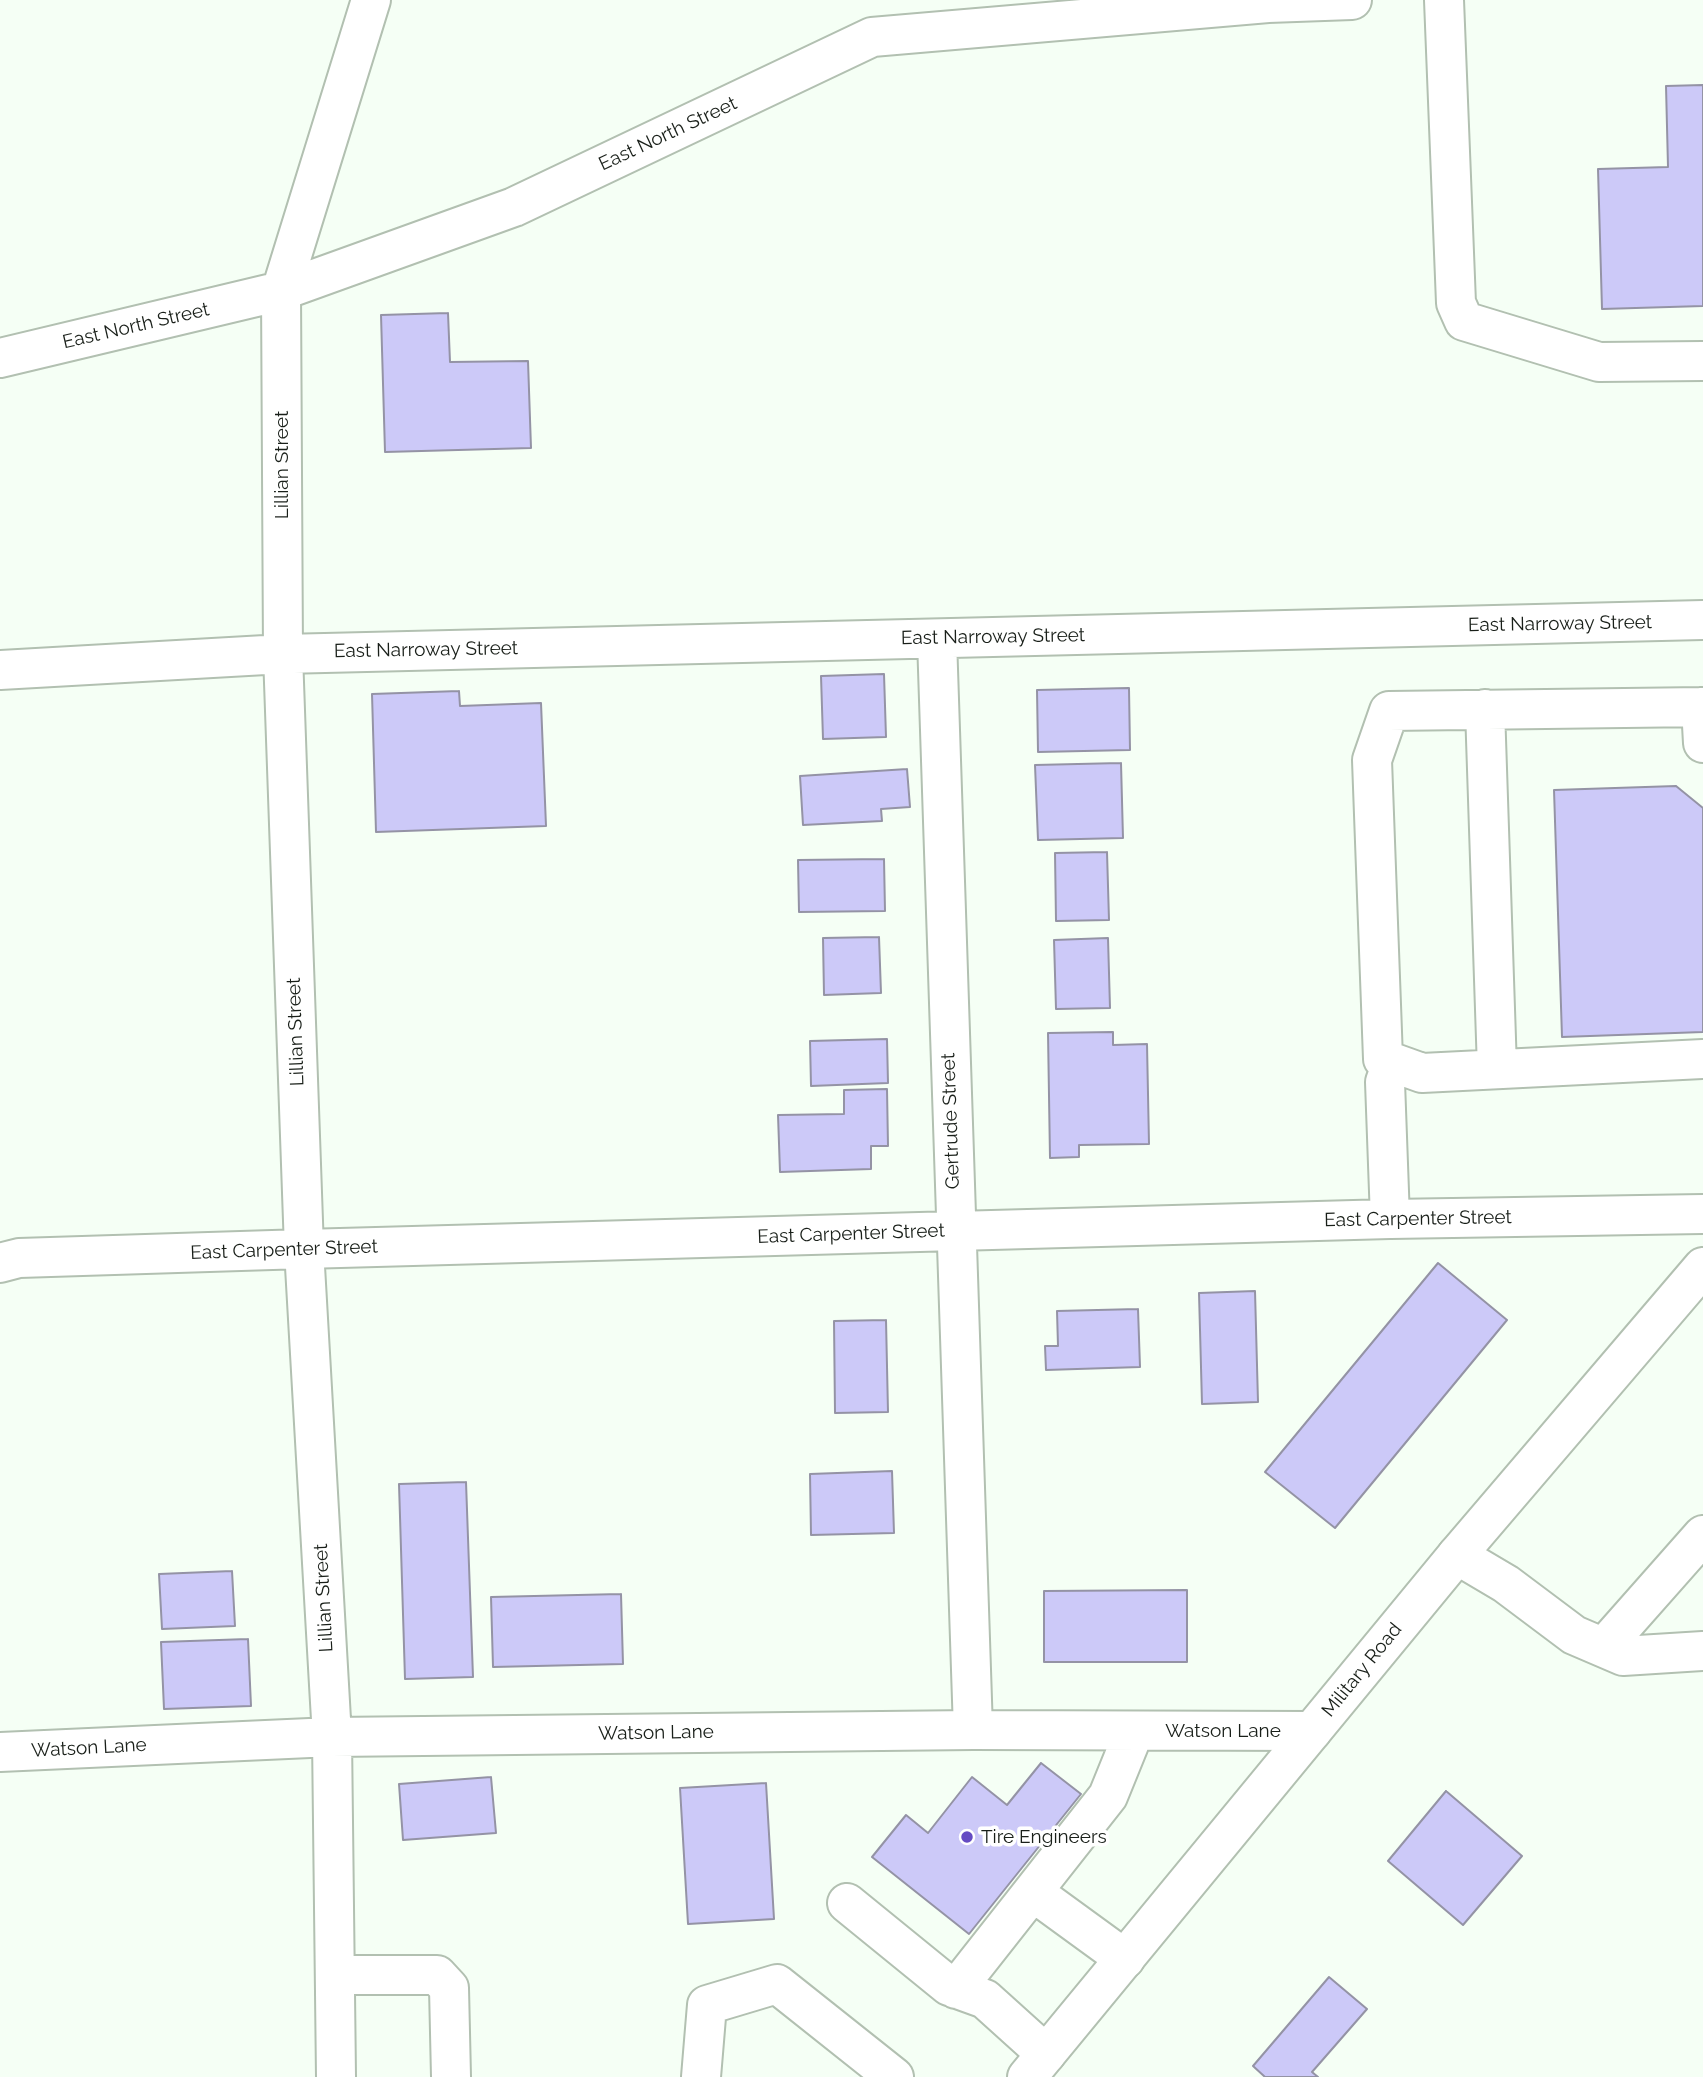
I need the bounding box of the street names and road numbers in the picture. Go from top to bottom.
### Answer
street label: East North Street [595,92,741,176]
street label: East North Street [61,298,211,354]
street label: Lillian Street [271,411,293,519]
street label: East Narroway Street [1468,611,1652,637]
street label: East Narroway Street [901,624,1085,650]
street label: East Narroway Street [334,637,518,663]
street label: Lillian Street [283,977,309,1087]
street label: Gertrude Street [937,1053,965,1189]
street label: East Carpenter Street [1324,1206,1512,1232]
street label: East Carpenter Street [757,1219,945,1249]
street label: East Carpenter Street [190,1235,378,1265]
street label: Lillian Street [310,1543,338,1653]
street label: Military Road [1317,1618,1407,1722]
street label: Watson Lane [1165,1720,1281,1742]
street label: Watson Lane [598,1721,714,1745]
street label: Watson Lane [31,1734,147,1762]

